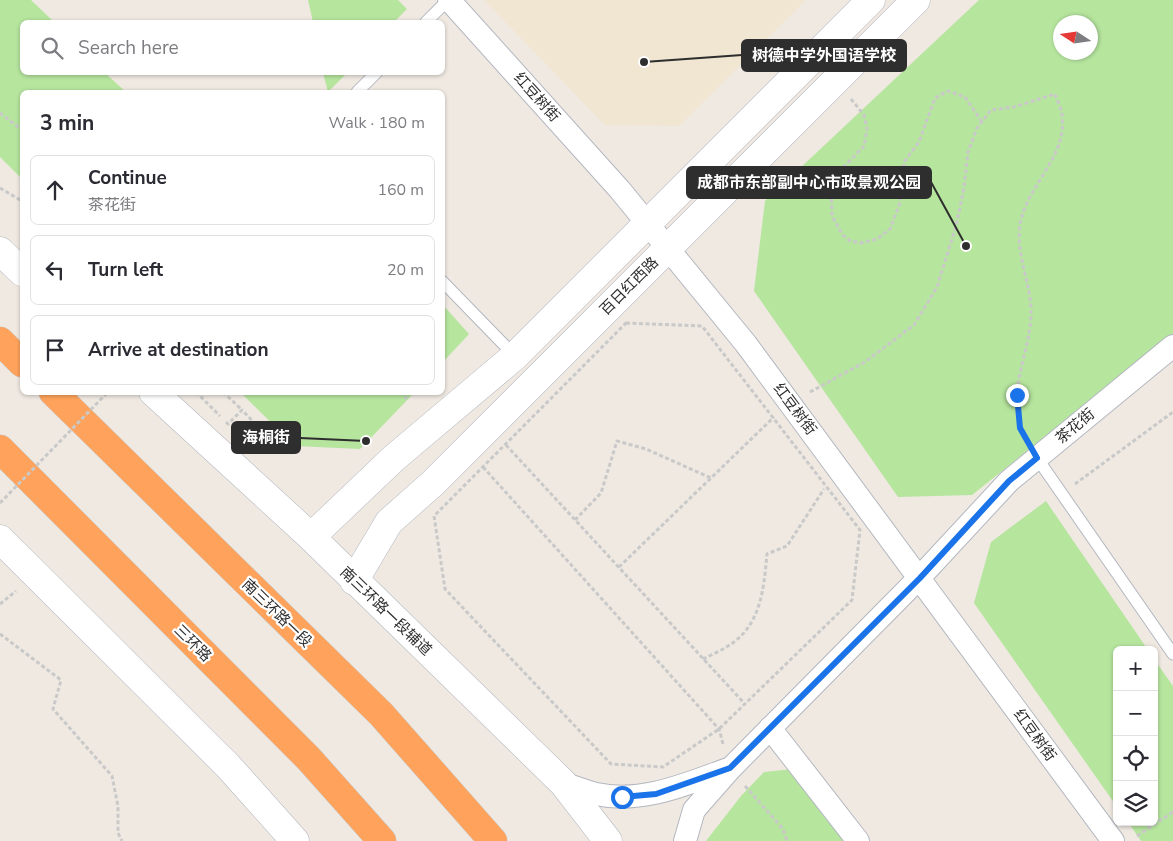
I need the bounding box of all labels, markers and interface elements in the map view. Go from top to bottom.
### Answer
north arrow [1053,15,1098,60]
search box [20,20,445,75]
icon: search [38,34,66,62]
text: Search here [78,35,179,61]
callout: 树德中学外国语学校 [742,40,906,71]
text: 树德中学外国语学校 [752,45,897,67]
street label: 红豆树街 [509,68,565,126]
text: 3 min [40,109,94,137]
text: Walk · 180 m [329,112,425,134]
text: Continue [88,165,167,191]
callout: 成都市东部副中心市政景观公园 [687,167,931,198]
text: 成都市东部副中心市政景观公园 [697,172,921,194]
icon: ahead [41,176,69,204]
text: 160 m [377,179,424,201]
text: 茶花街 [88,194,136,216]
street label: 百日红西路 [595,252,663,320]
icon: left [41,256,69,284]
text: Turn left [88,257,163,283]
text: 20 m [387,259,424,281]
icon: arrive [41,336,69,364]
text: Arrive at destination [88,337,269,363]
street label: 红豆树街 [769,379,821,439]
route end [1006,384,1029,407]
street label: 茶花街 [1051,404,1099,448]
callout: 海桐街 [232,422,300,453]
text: 海桐街 [242,427,290,449]
street label: 南三环路一段辅道 [336,562,436,660]
street label: 南三环路一段 [238,575,316,651]
street label: 三环路 [170,620,216,666]
map controls [1113,646,1158,826]
button: + [1113,646,1158,691]
button: − [1113,691,1158,736]
street label: 红豆树街 [1009,705,1061,765]
button: locate [1113,736,1158,781]
button: layers [1113,781,1158,826]
route start [611,786,634,809]

